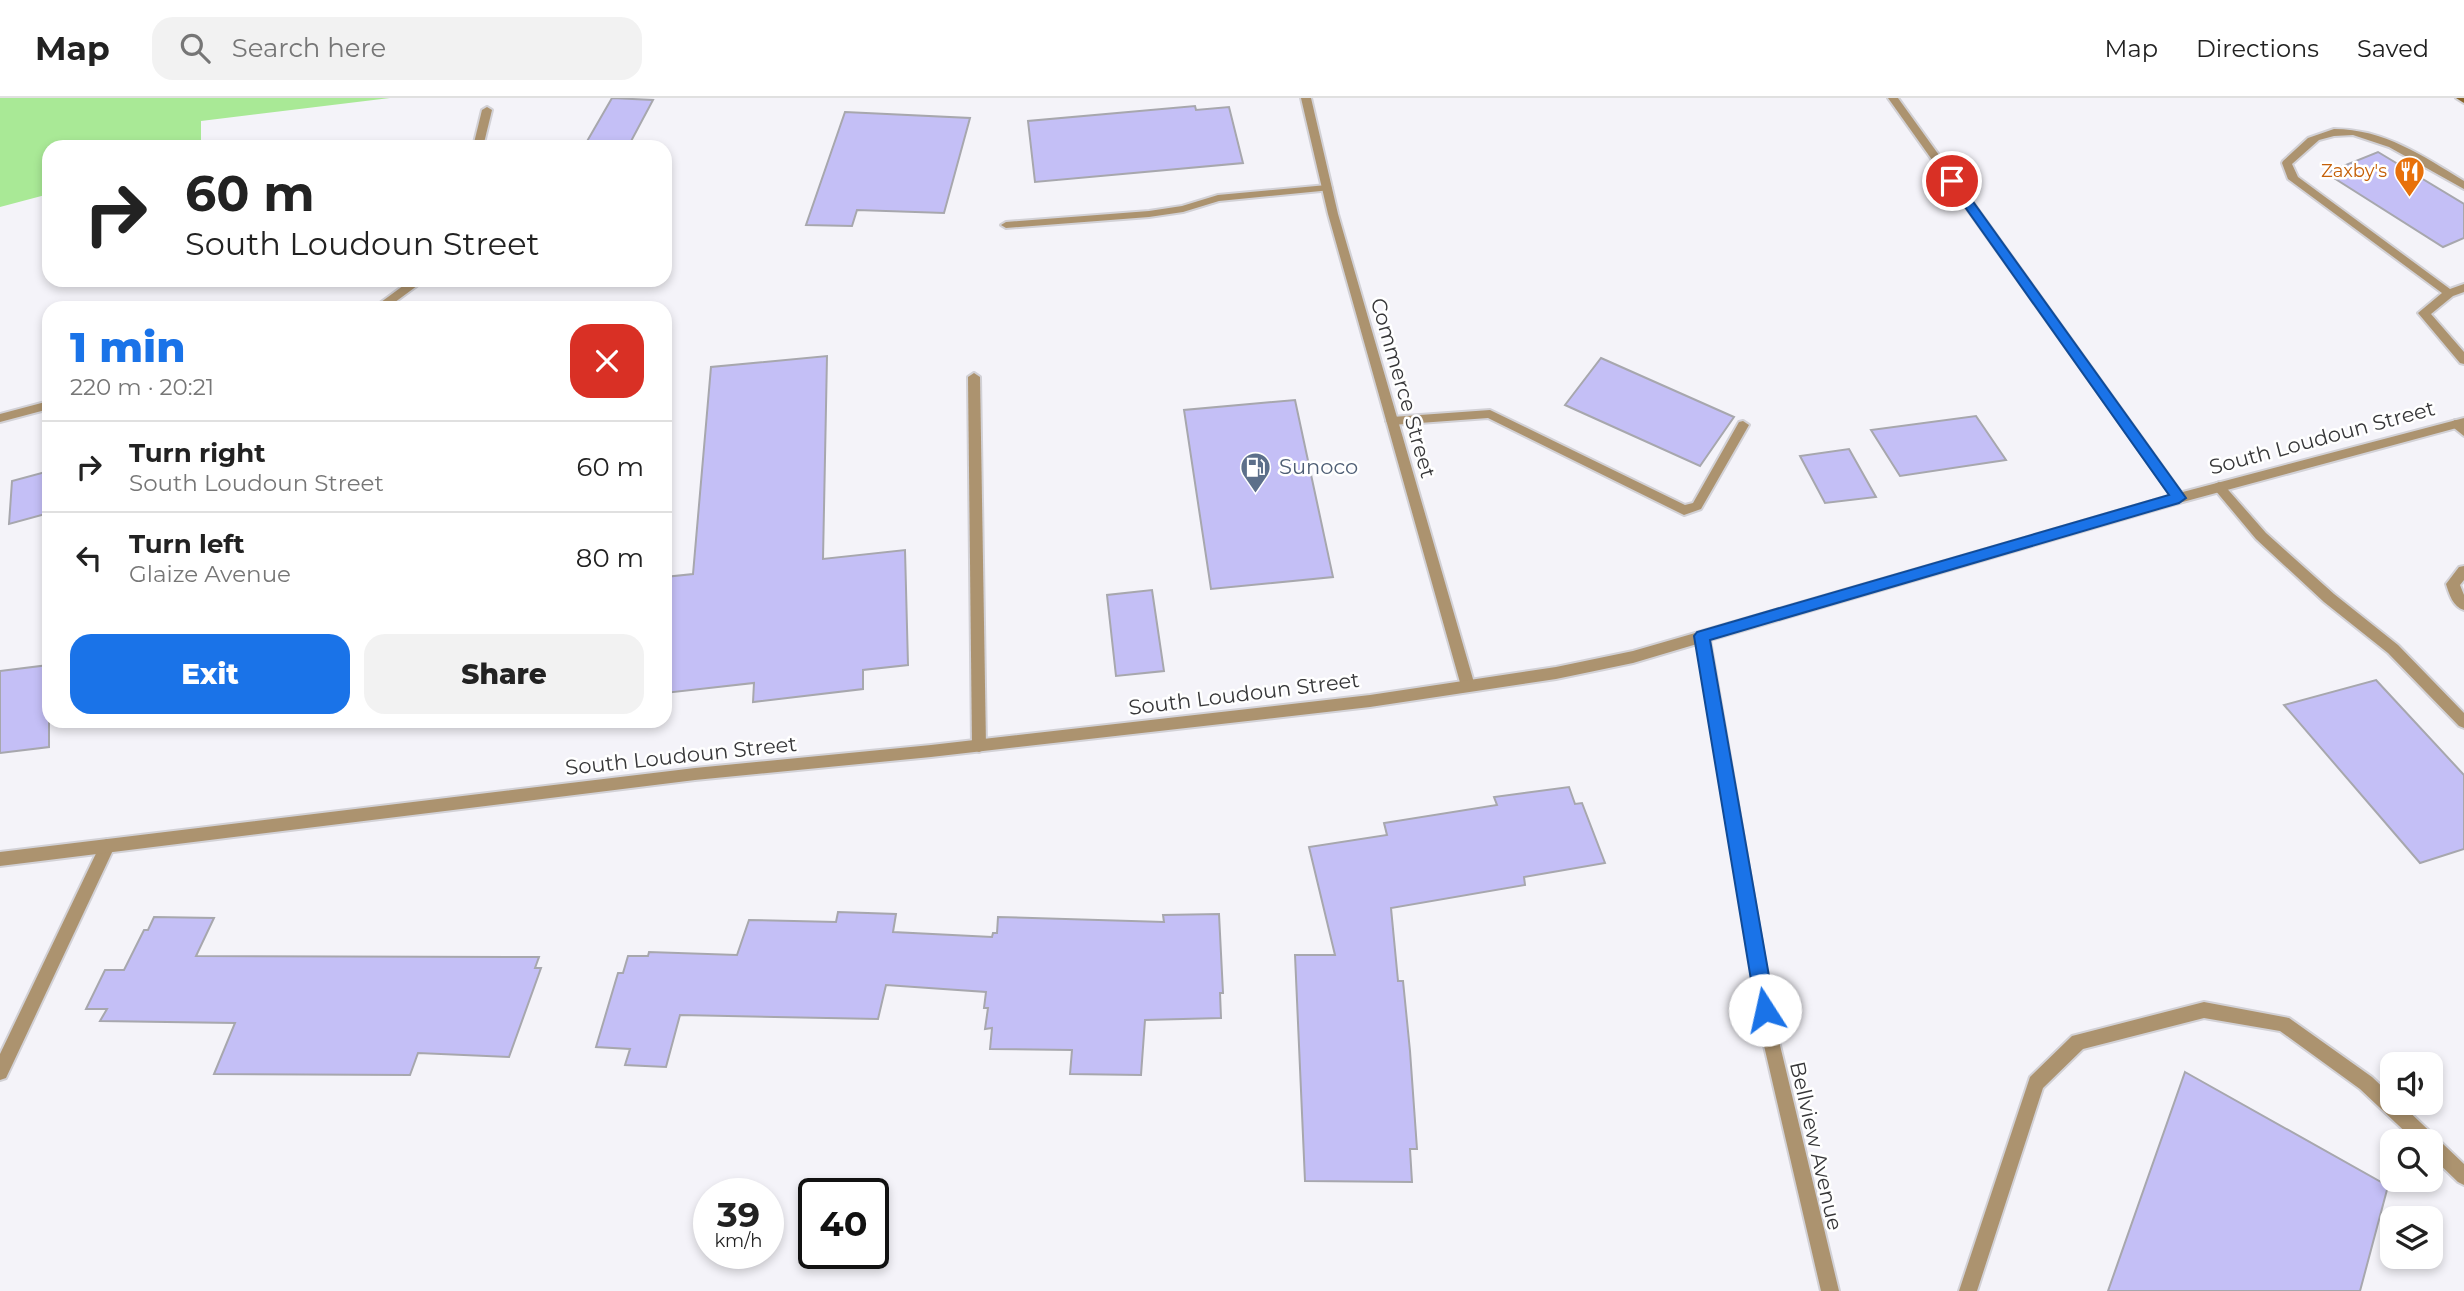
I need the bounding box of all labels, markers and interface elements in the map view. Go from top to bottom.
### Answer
search box [152,17,642,80]
text: Map [35,28,110,68]
icon: search [176,29,214,67]
text: Search here [232,32,386,64]
text: Map [2105,34,2158,63]
text: Directions [2196,34,2319,63]
text: Saved [2357,34,2429,63]
pin [1922,151,1982,211]
restaurant icon: Zaxby's [2393,154,2427,198]
place label: Zaxby's [2321,160,2387,182]
icon: arrive [1933,162,1971,200]
text: 60 m [185,164,315,223]
icon: right [70,168,161,259]
text: South Loudoun Street [185,224,539,263]
street label: Commerce Street [1366,295,1441,481]
text: 1 min [70,321,186,373]
button: close [570,324,644,398]
text: 220 m · 20:21 [70,373,214,401]
street label: South Loudoun Street [2206,395,2437,480]
text: Turn right [129,437,265,469]
icon: right [70,448,108,486]
fuel station icon: Sunoco [1239,450,1273,494]
text: 60 m [577,451,644,483]
place label: Sunoco [1279,454,1358,479]
text: South Loudoun Street [129,469,384,497]
text: Turn left [129,528,245,560]
icon: left [70,539,108,577]
text: 80 m [576,542,644,574]
text: Glaize Avenue [129,560,291,588]
button: Exit [70,634,350,714]
button: Share [364,634,644,714]
street label: South Loudoun Street [1127,667,1361,720]
street label: South Loudoun Street [564,731,798,780]
position arrow [1728,973,1802,1047]
map controls [2380,1052,2443,1269]
button: sound [2380,1052,2443,1115]
street label: Bellview Avenue [1785,1059,1848,1233]
button: search [2380,1129,2443,1192]
speed limit sign: 40 [798,1178,889,1269]
text: 39 [717,1193,760,1236]
button: layers [2380,1206,2443,1269]
text: km/h [714,1230,763,1252]

